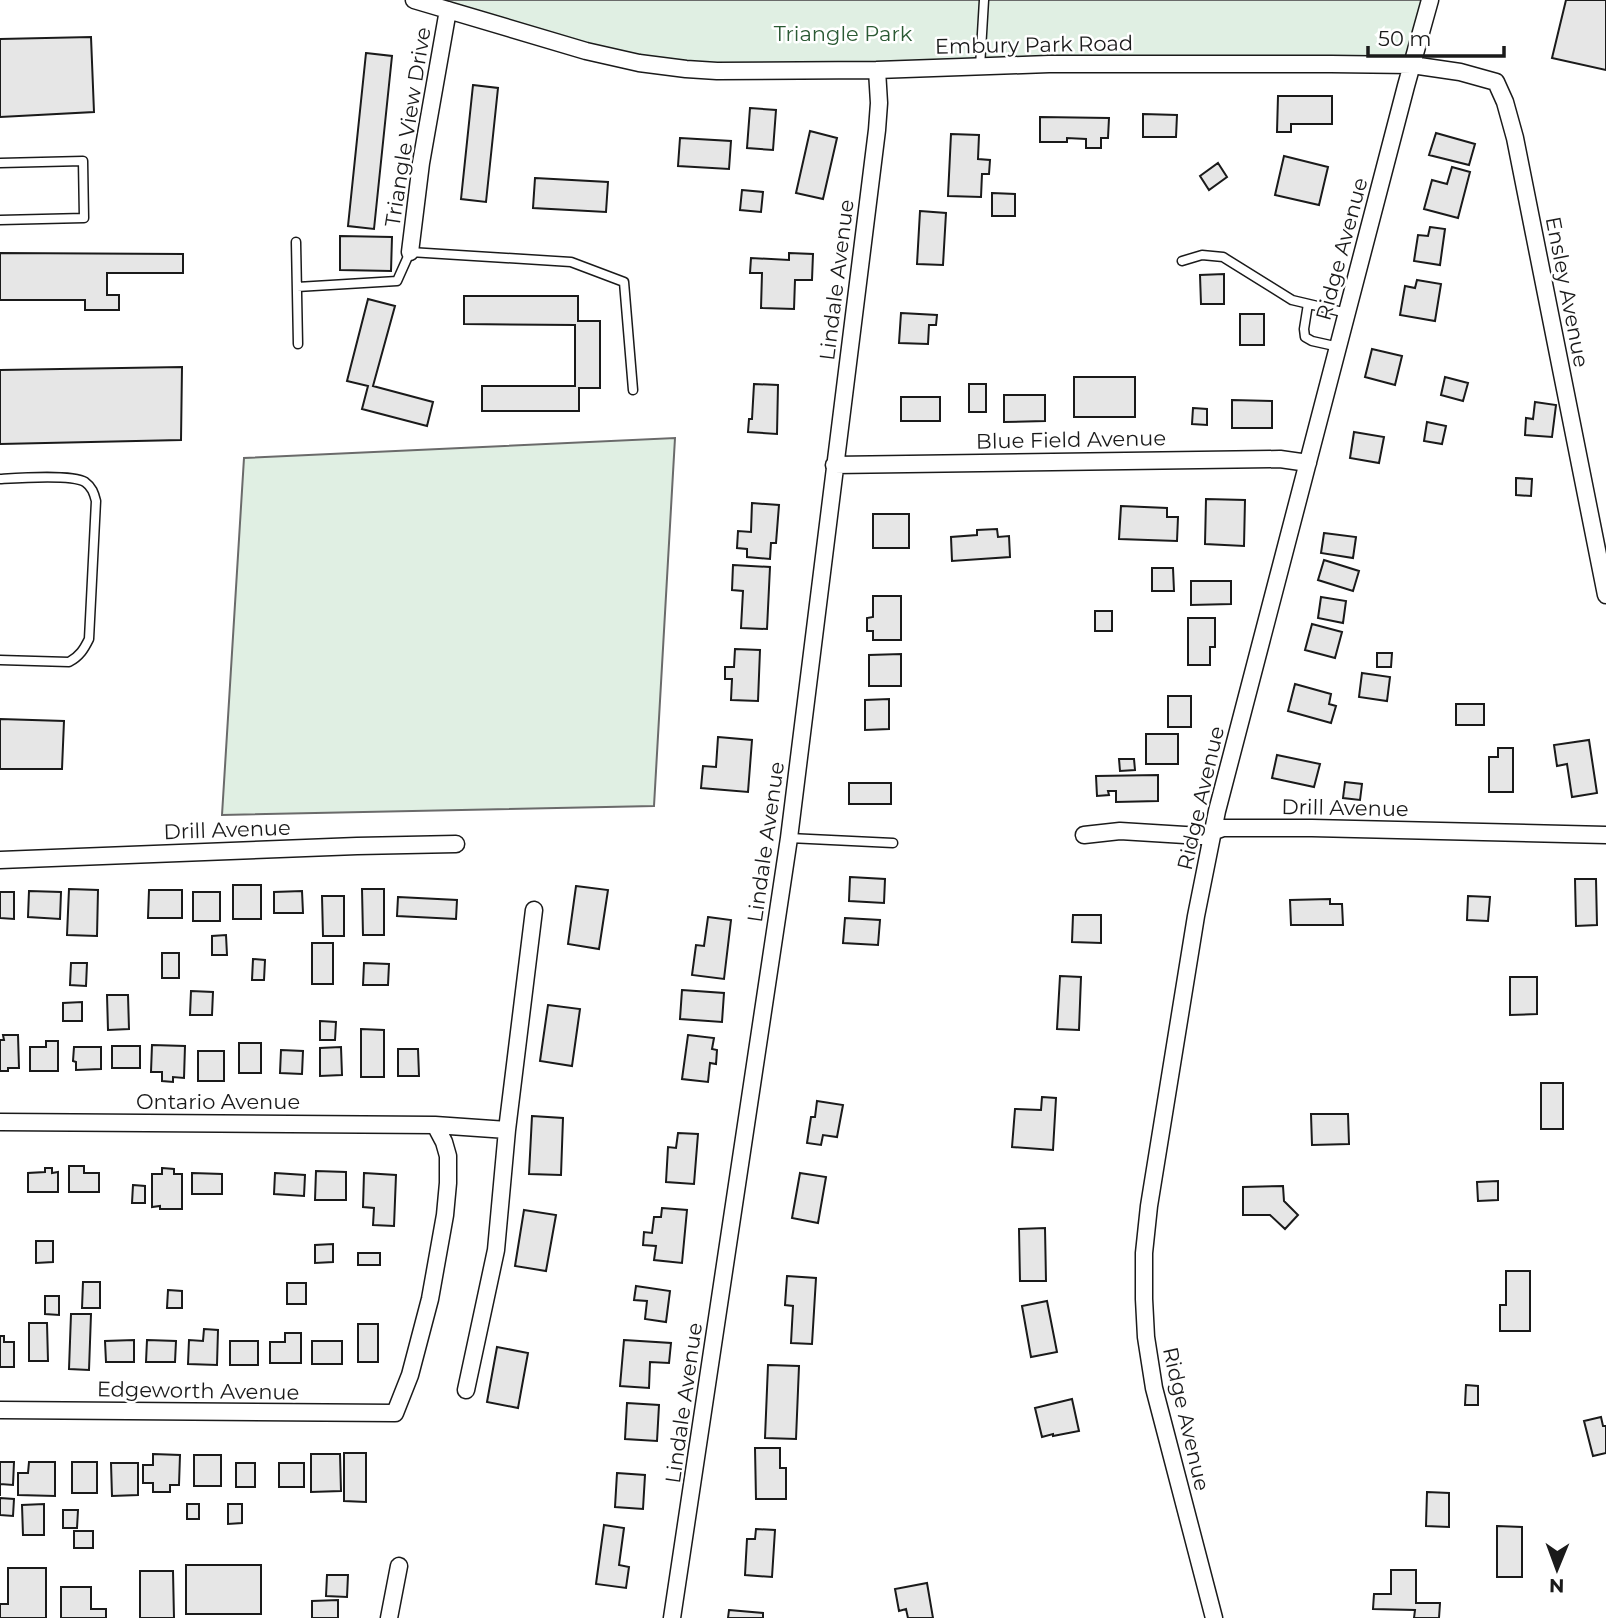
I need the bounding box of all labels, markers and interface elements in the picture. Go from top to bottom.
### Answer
scale bar [1368,14,1504,58]
park label: Triangle Park [774,21,913,46]
street label: Triangle View Drive [379,25,436,229]
text: 50 m [1378,26,1432,51]
street label: Embury Park Road [935,30,1133,59]
street label: Ridge Avenue [1310,175,1373,323]
street label: Lindale Avenue [814,198,859,362]
street label: Ensley Avenue [1541,215,1594,369]
street label: Blue Field Avenue [976,425,1166,454]
street label: Ridge Avenue [1172,724,1229,872]
street label: Lindale Avenue [742,760,789,924]
street label: Drill Avenue [1281,794,1409,821]
street label: Drill Avenue [163,815,291,844]
street label: Ontario Avenue [136,1089,300,1114]
street label: Lindale Avenue [660,1321,707,1485]
street label: Ridge Avenue [1158,1345,1215,1493]
street label: Edgeworth Avenue [97,1376,299,1405]
north arrow [1522,1534,1592,1604]
text: N [1549,1574,1565,1597]

